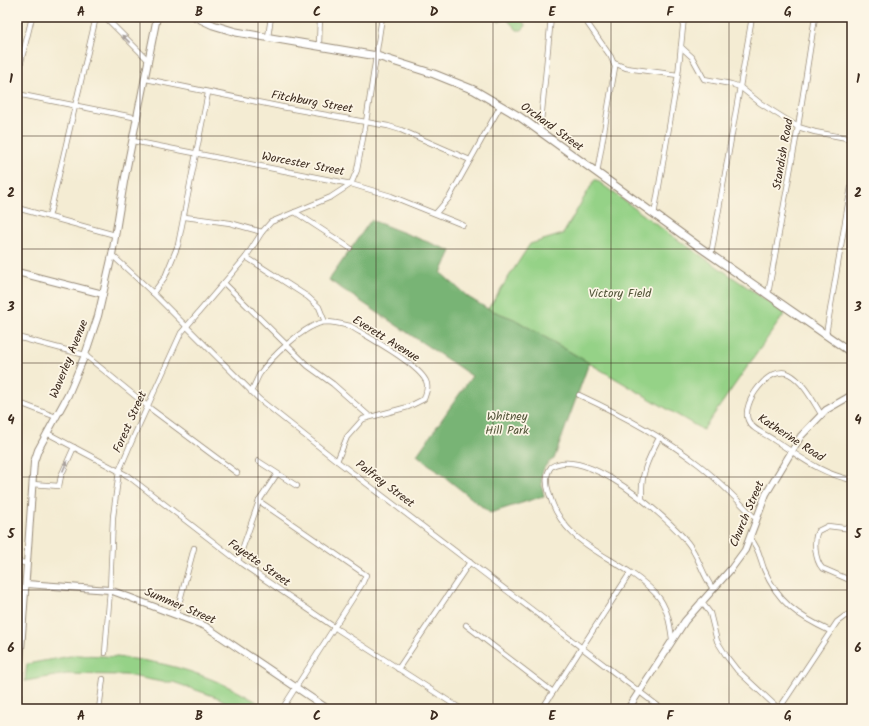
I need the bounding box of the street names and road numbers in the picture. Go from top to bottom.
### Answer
street label: Fitchburg Street [270,85,355,119]
street label: Orchard Street [517,98,588,157]
street label: Standish Road [767,116,799,191]
street label: Worcester Street [260,147,346,181]
street label: Everett Avenue [349,311,424,368]
street label: Waverley Avenue [45,316,94,401]
street label: Forest Street [108,388,152,456]
street label: Katherine Road [754,409,829,467]
street label: Palfrey Street [351,455,419,513]
street label: Church Street [725,478,770,550]
street label: Fayette Street [224,534,295,592]
street label: Summer Street [141,582,219,630]

